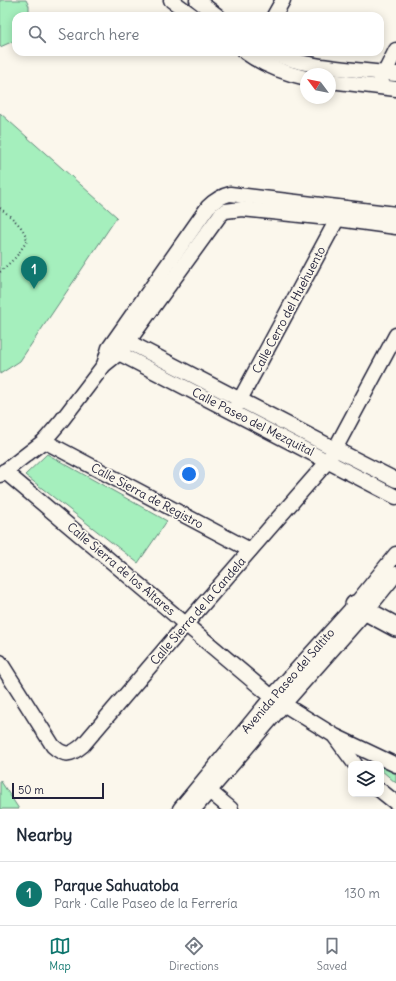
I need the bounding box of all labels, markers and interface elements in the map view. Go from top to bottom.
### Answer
search box [12,12,384,56]
icon: search [26,23,48,45]
text: Search here [58,25,139,44]
north arrow [300,68,336,104]
street label: Calle Cerro del Huehuento [249,243,329,376]
pin: 1 [21,256,47,289]
street label: Calle Paseo del Mezquital [190,384,317,459]
street label: Calle Sierra de Registro [88,460,206,532]
your location [179,464,199,484]
street label: Calle Sierra de los Altares [64,519,178,618]
street label: Calle Sierra de la Candela [147,554,249,668]
street label: Avenida Paseo del Saltito [238,625,338,736]
map controls [348,761,384,797]
button: layers [348,761,384,797]
scale bar [12,781,104,800]
text: 50 m [18,783,44,797]
text: Nearby [16,824,72,846]
text: Parque Sahuatoba [54,876,179,895]
text: 1 [26,885,32,902]
text: 130 m [344,885,380,902]
text: Park · Calle Paseo de la Ferrería [54,895,238,912]
tab: Map [49,935,71,973]
tab: Directions [169,935,219,973]
tab: Saved [317,935,347,973]

